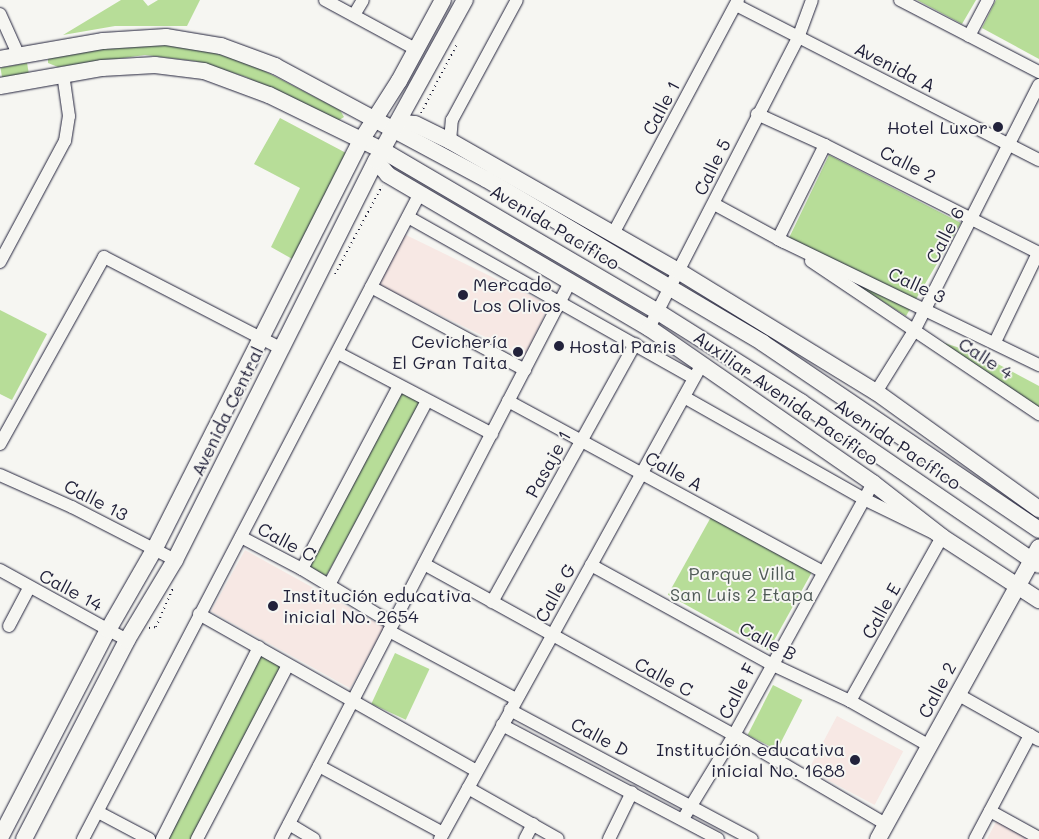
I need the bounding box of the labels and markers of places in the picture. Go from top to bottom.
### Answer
place label: Hotel Luxor [887,116,988,138]
marker: Hotel Luxor [992,121,1004,133]
place label: Mercado Los Olivos [473,274,561,316]
marker: Mercado Los Olivos [457,289,469,301]
place label: Cevichería El Gran Taita [392,331,508,374]
place label: Hostal Paris [569,335,676,357]
marker: Hostal Paris [553,340,565,352]
marker: Cevichería El Gran Taita [512,346,524,358]
place label: Institución educativa inicial No. 2654 [283,585,472,628]
marker: Institución educativa inicial No. 2654 [267,600,279,612]
place label: Institución educativa inicial No. 1688 [656,739,845,782]
marker: Institución educativa inicial No. 1688 [849,754,861,766]

